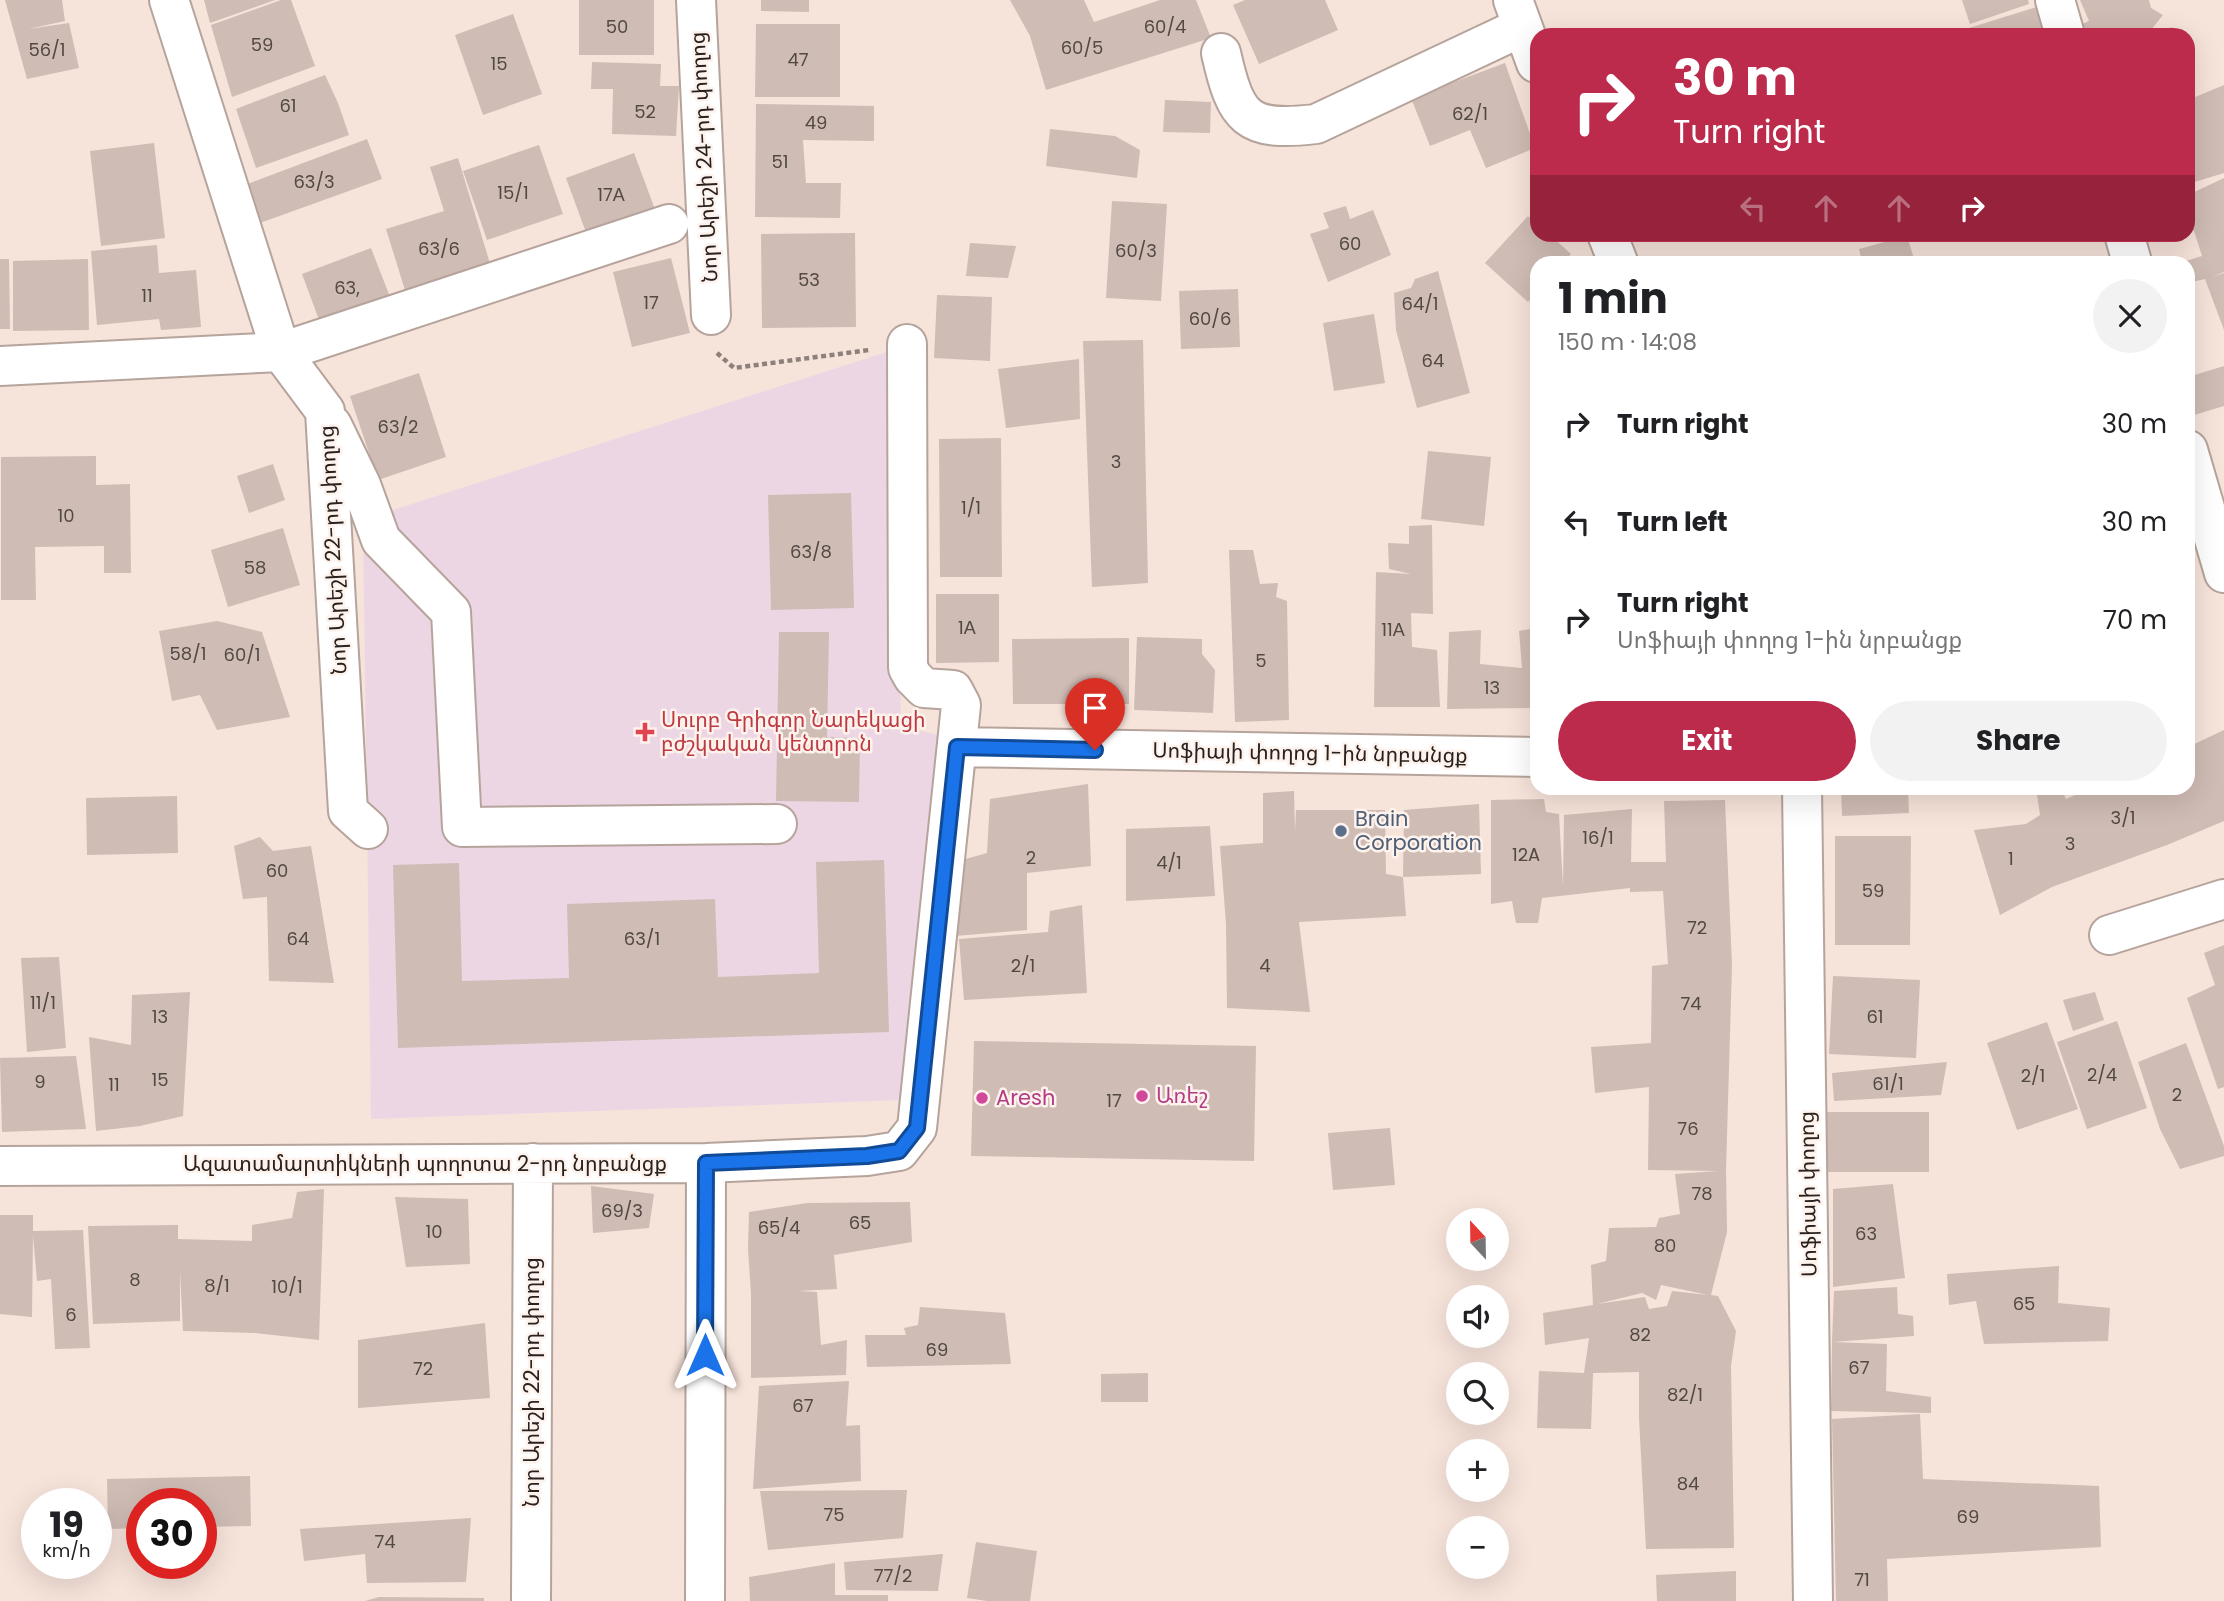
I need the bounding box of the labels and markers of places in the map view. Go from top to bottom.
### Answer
pin [1065,678,1125,750]
place label: Սուրբ Գրիգոր Նարեկացի բժշկական կենտրոն [661,705,926,758]
marker: Սուրբ Գրիգոր Նարեկացի բժշկական կենտրոն [635,722,655,742]
place label: Brain Corporation [1355,804,1482,857]
marker: Brain Corporation [1333,823,1349,839]
place label: Առեշ [1156,1081,1208,1110]
place label: Aresh [996,1083,1055,1112]
marker: Առեշ [1134,1088,1150,1104]
marker: Aresh [974,1090,990,1106]

